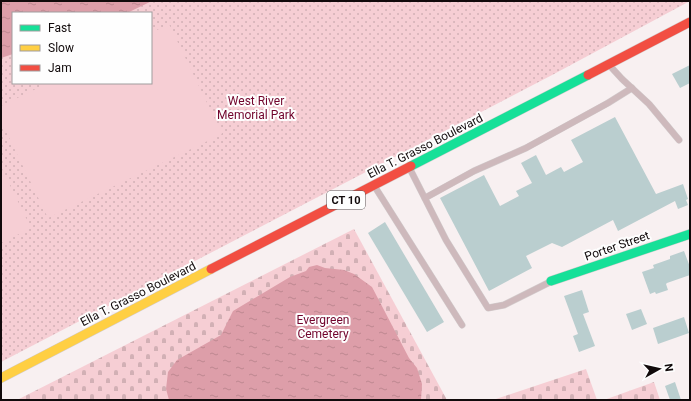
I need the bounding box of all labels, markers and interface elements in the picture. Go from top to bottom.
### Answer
legend [12,12,152,84]
text: Fast [48,21,71,35]
text: Slow [48,41,74,55]
text: Jam [48,61,72,75]
park label: West River Memorial Park [217,94,296,122]
street label: Ella T. Grasso Boulevard [365,111,485,181]
road number: CT 10 [327,191,365,209]
street label: Porter Street [583,228,651,264]
street label: Ella T. Grasso Boulevard [78,259,198,329]
park label: Evergreen Cemetery [297,313,349,341]
north arrow [639,349,679,389]
text: N [661,363,675,373]

